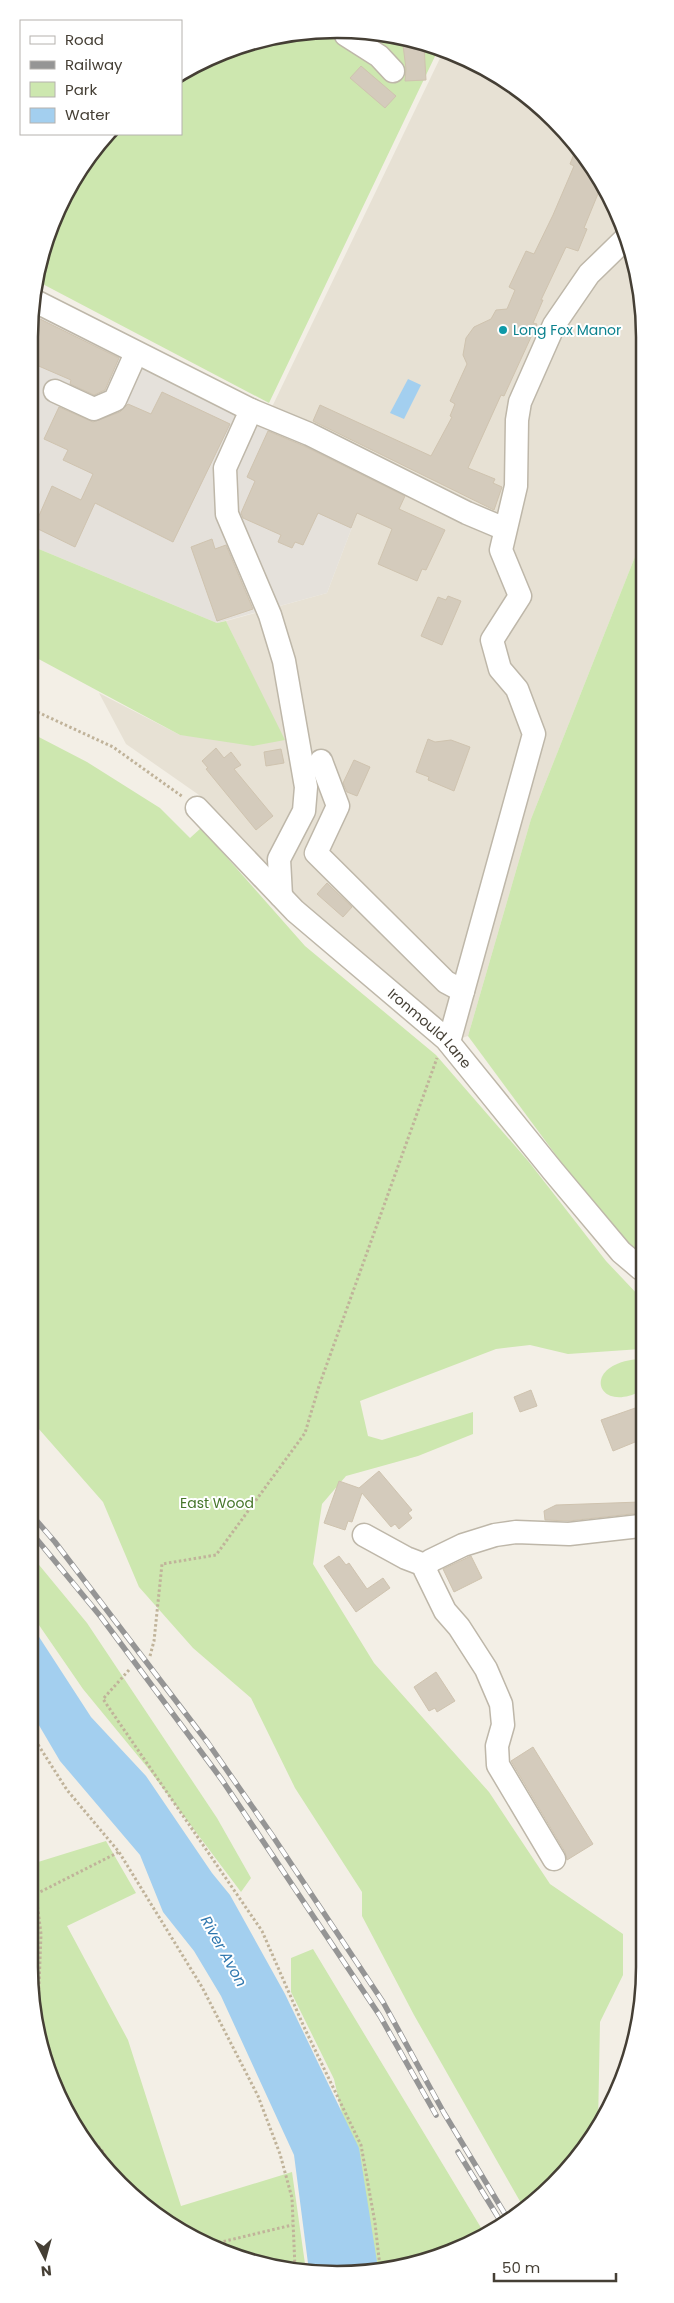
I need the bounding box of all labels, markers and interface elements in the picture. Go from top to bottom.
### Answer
legend [20,20,182,135]
text: Road [65,29,104,50]
text: Railway [65,54,123,75]
text: Park [65,79,97,100]
text: Water [65,104,111,125]
place label: Long Fox Manor [513,320,621,340]
marker: Long Fox Manor [497,324,509,336]
street label: Ironmould Lane [383,984,476,1073]
park label: East Wood [180,1493,254,1513]
water label: River Avon [196,1912,252,1990]
north arrow [20,2233,70,2283]
scale bar [494,2250,616,2282]
text: 50 m [502,2257,540,2278]
text: N [40,2260,53,2281]

